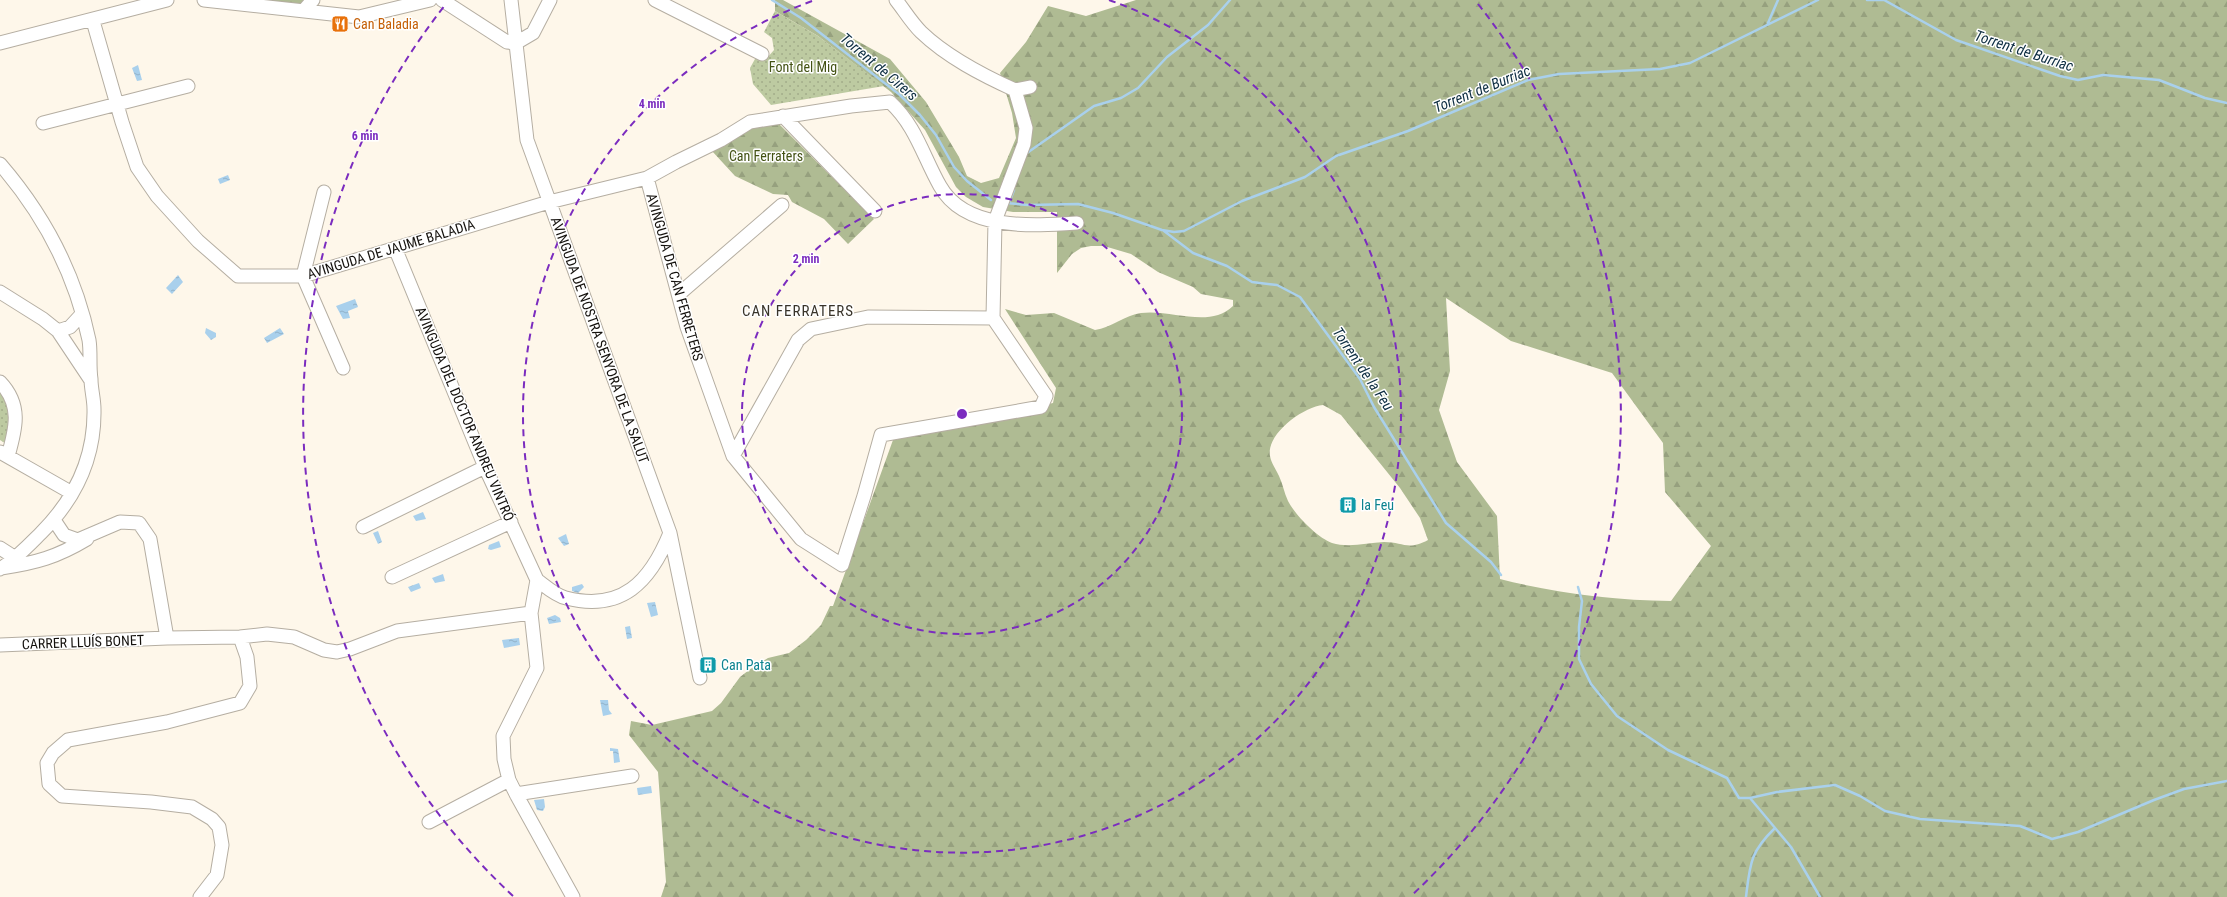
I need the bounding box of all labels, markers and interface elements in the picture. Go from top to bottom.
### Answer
restaurant icon: Can Baladia [330,14,350,34]
place label: Can Baladia [353,16,419,32]
water label: Torrent de Burriac [1972,27,2076,76]
water label: Torrent de Cirers [837,29,922,105]
park label: Font del Mig [769,59,837,75]
water label: Torrent de Burriac [1431,61,1533,117]
text: 4 min [639,97,665,111]
text: 6 min [352,129,378,143]
park label: Can Ferraters [729,148,803,164]
street label: AVINGUDA DE CAN FERRETERS [643,191,707,363]
street label: AVINGUDA DE NOSTRA SENYORA DE LA SALUT [548,215,652,465]
street label: AVINGUDA DE JAUME BALADIA [305,216,477,282]
text: 2 min [793,252,819,266]
district label: CAN FERRATERS [742,302,854,320]
street label: AVINGUDA DEL DOCTOR ANDREU VINTRÓ [412,304,518,523]
water label: Torrent de la Feu [1329,324,1397,414]
centre of rings [955,407,969,421]
building icon: la Feu [1338,495,1358,515]
place label: la Feu [1361,497,1394,513]
street label: CARRER LLUÍS BONET [22,631,144,652]
building icon: Can Pata [698,655,718,675]
place label: Can Pata [721,657,771,673]

